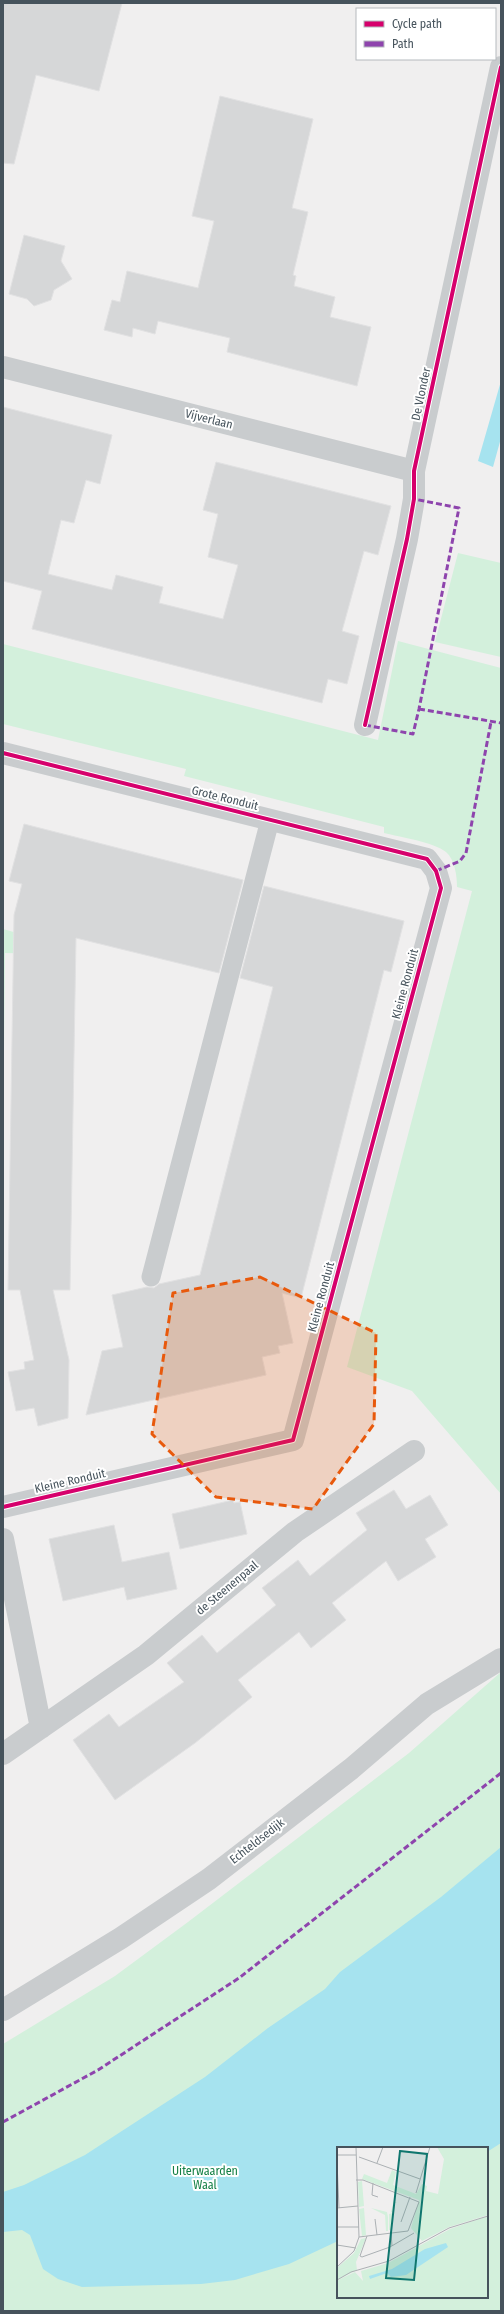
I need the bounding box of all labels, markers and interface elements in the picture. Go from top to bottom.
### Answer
legend [356,8,496,60]
text: Cycle path [392,17,442,31]
text: Path [392,37,414,51]
street label: De Vlonder [409,365,434,422]
street label: Vijverlaan [184,406,234,432]
street label: Grote Ronduit [190,783,260,813]
street label: Kleine Ronduit [389,947,421,1021]
street label: Kleine Ronduit [305,1260,337,1334]
street label: Kleine Ronduit [33,1466,107,1496]
street label: de Steenenpaal [193,1558,261,1618]
street label: Echteldsedijk [227,1815,287,1867]
inset map [337,2147,488,2298]
park label: Uiterwaarden Waal [172,2164,238,2192]

